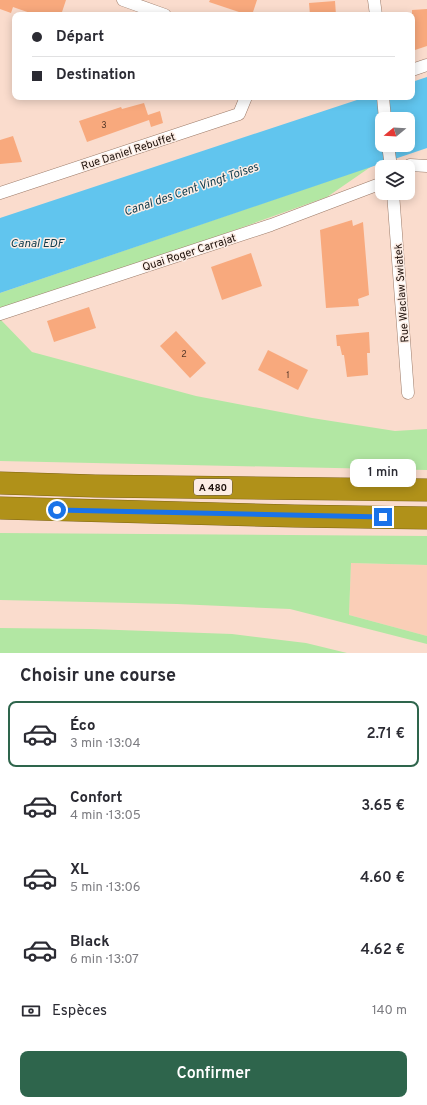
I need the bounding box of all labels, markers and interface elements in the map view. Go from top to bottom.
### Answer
text: Départ [56,28,104,47]
text: Destination [56,66,136,85]
north arrow [375,112,415,152]
map controls [375,112,415,200]
house number: 3 [101,120,107,131]
street label: Rue Daniel Rebuffet [79,130,177,174]
water label: Canal des Cent Vingt Toises [122,159,261,220]
button: layers [375,160,415,200]
street label: Quai Roger Carrajat [141,231,238,275]
water label: Canal EDF [10,236,65,252]
street label: Rue Waclaw Swiatek [392,243,412,343]
house number: 2 [181,349,187,360]
house number: 1 [286,370,290,381]
callout: 1 min [350,459,416,487]
text: 1 min [368,465,398,481]
road number: A 480 [194,479,232,495]
route start [48,501,66,519]
route end [374,508,392,526]
text: Choisir une course [20,665,176,688]
icon: car [22,716,58,752]
text: Éco [70,717,95,736]
text: 2.71 € [366,725,405,744]
text: 3 min · 13:04 [70,736,141,752]
icon: car [22,788,58,824]
text: Confort [70,789,122,808]
text: 3.65 € [361,797,405,816]
text: 4 min · 13:05 [70,808,141,824]
icon: car [22,860,58,896]
text: XL [70,861,88,880]
text: 4.60 € [360,869,405,888]
text: 5 min · 13:06 [70,880,141,896]
icon: car [22,932,58,968]
text: Black [70,933,110,952]
text: 4.62 € [361,941,405,960]
text: 6 min · 13:07 [70,952,139,968]
icon: cash [20,1000,42,1022]
text: Espèces [52,1002,107,1021]
text: 140 m [372,1003,407,1019]
button: Confirmer [20,1051,407,1097]

